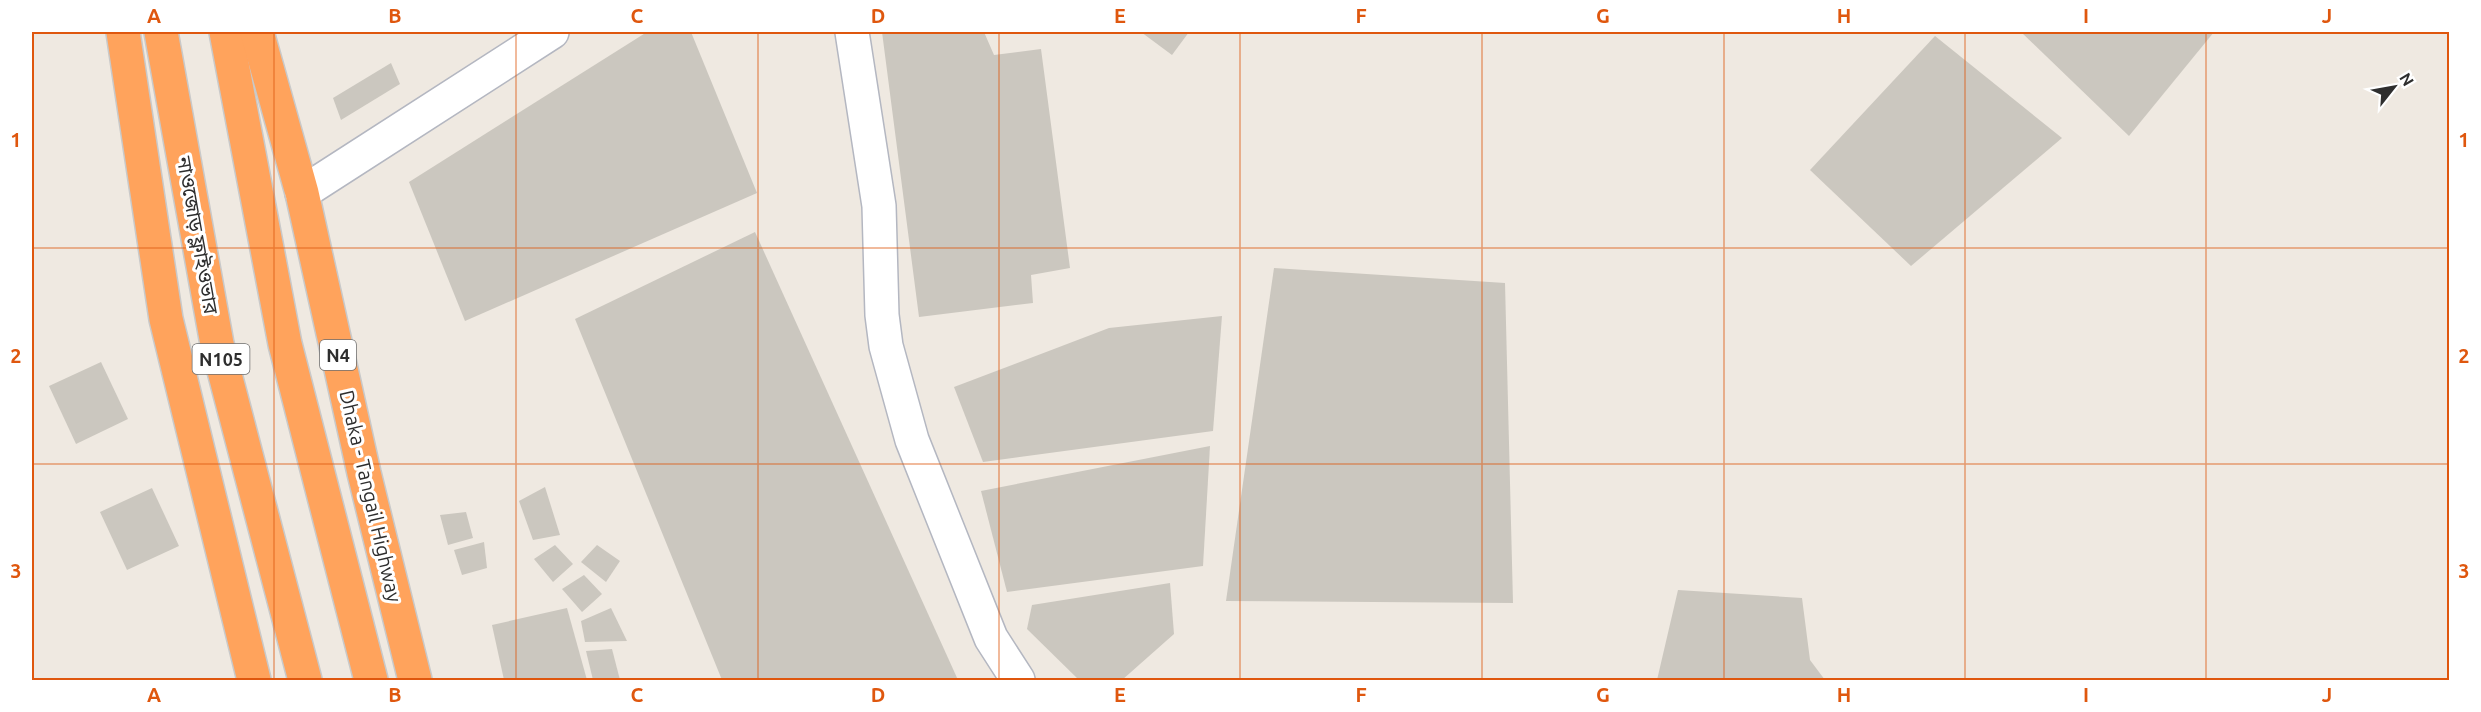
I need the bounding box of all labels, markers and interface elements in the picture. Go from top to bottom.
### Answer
text: A [147,4,161,27]
text: B [388,4,402,27]
text: C [631,4,644,27]
text: D [871,4,885,27]
text: E [1114,4,1126,27]
text: F [1355,4,1367,27]
text: G [1596,4,1610,27]
text: H [1837,4,1851,27]
text: I [2083,4,2089,27]
text: J [2322,4,2332,27]
north arrow [2364,57,2424,117]
text: N [2396,70,2418,89]
text: 1 [10,128,22,151]
text: 1 [2458,128,2470,151]
street label: নাওজোড় ফ্লাইওভার [172,153,223,317]
road number: N4 [320,340,356,370]
text: 2 [10,344,22,367]
road number: N105 [192,344,250,374]
text: 2 [2458,344,2470,367]
street label: Dhaka - Tangail Highway [335,388,407,605]
text: 3 [10,559,22,582]
text: 3 [2458,559,2470,582]
text: A [147,683,161,706]
text: B [388,683,402,706]
text: C [631,683,644,706]
text: D [871,683,885,706]
text: E [1114,683,1126,706]
text: F [1355,683,1367,706]
text: G [1596,683,1610,706]
text: H [1837,683,1851,706]
text: I [2083,683,2089,706]
text: J [2322,683,2332,706]

